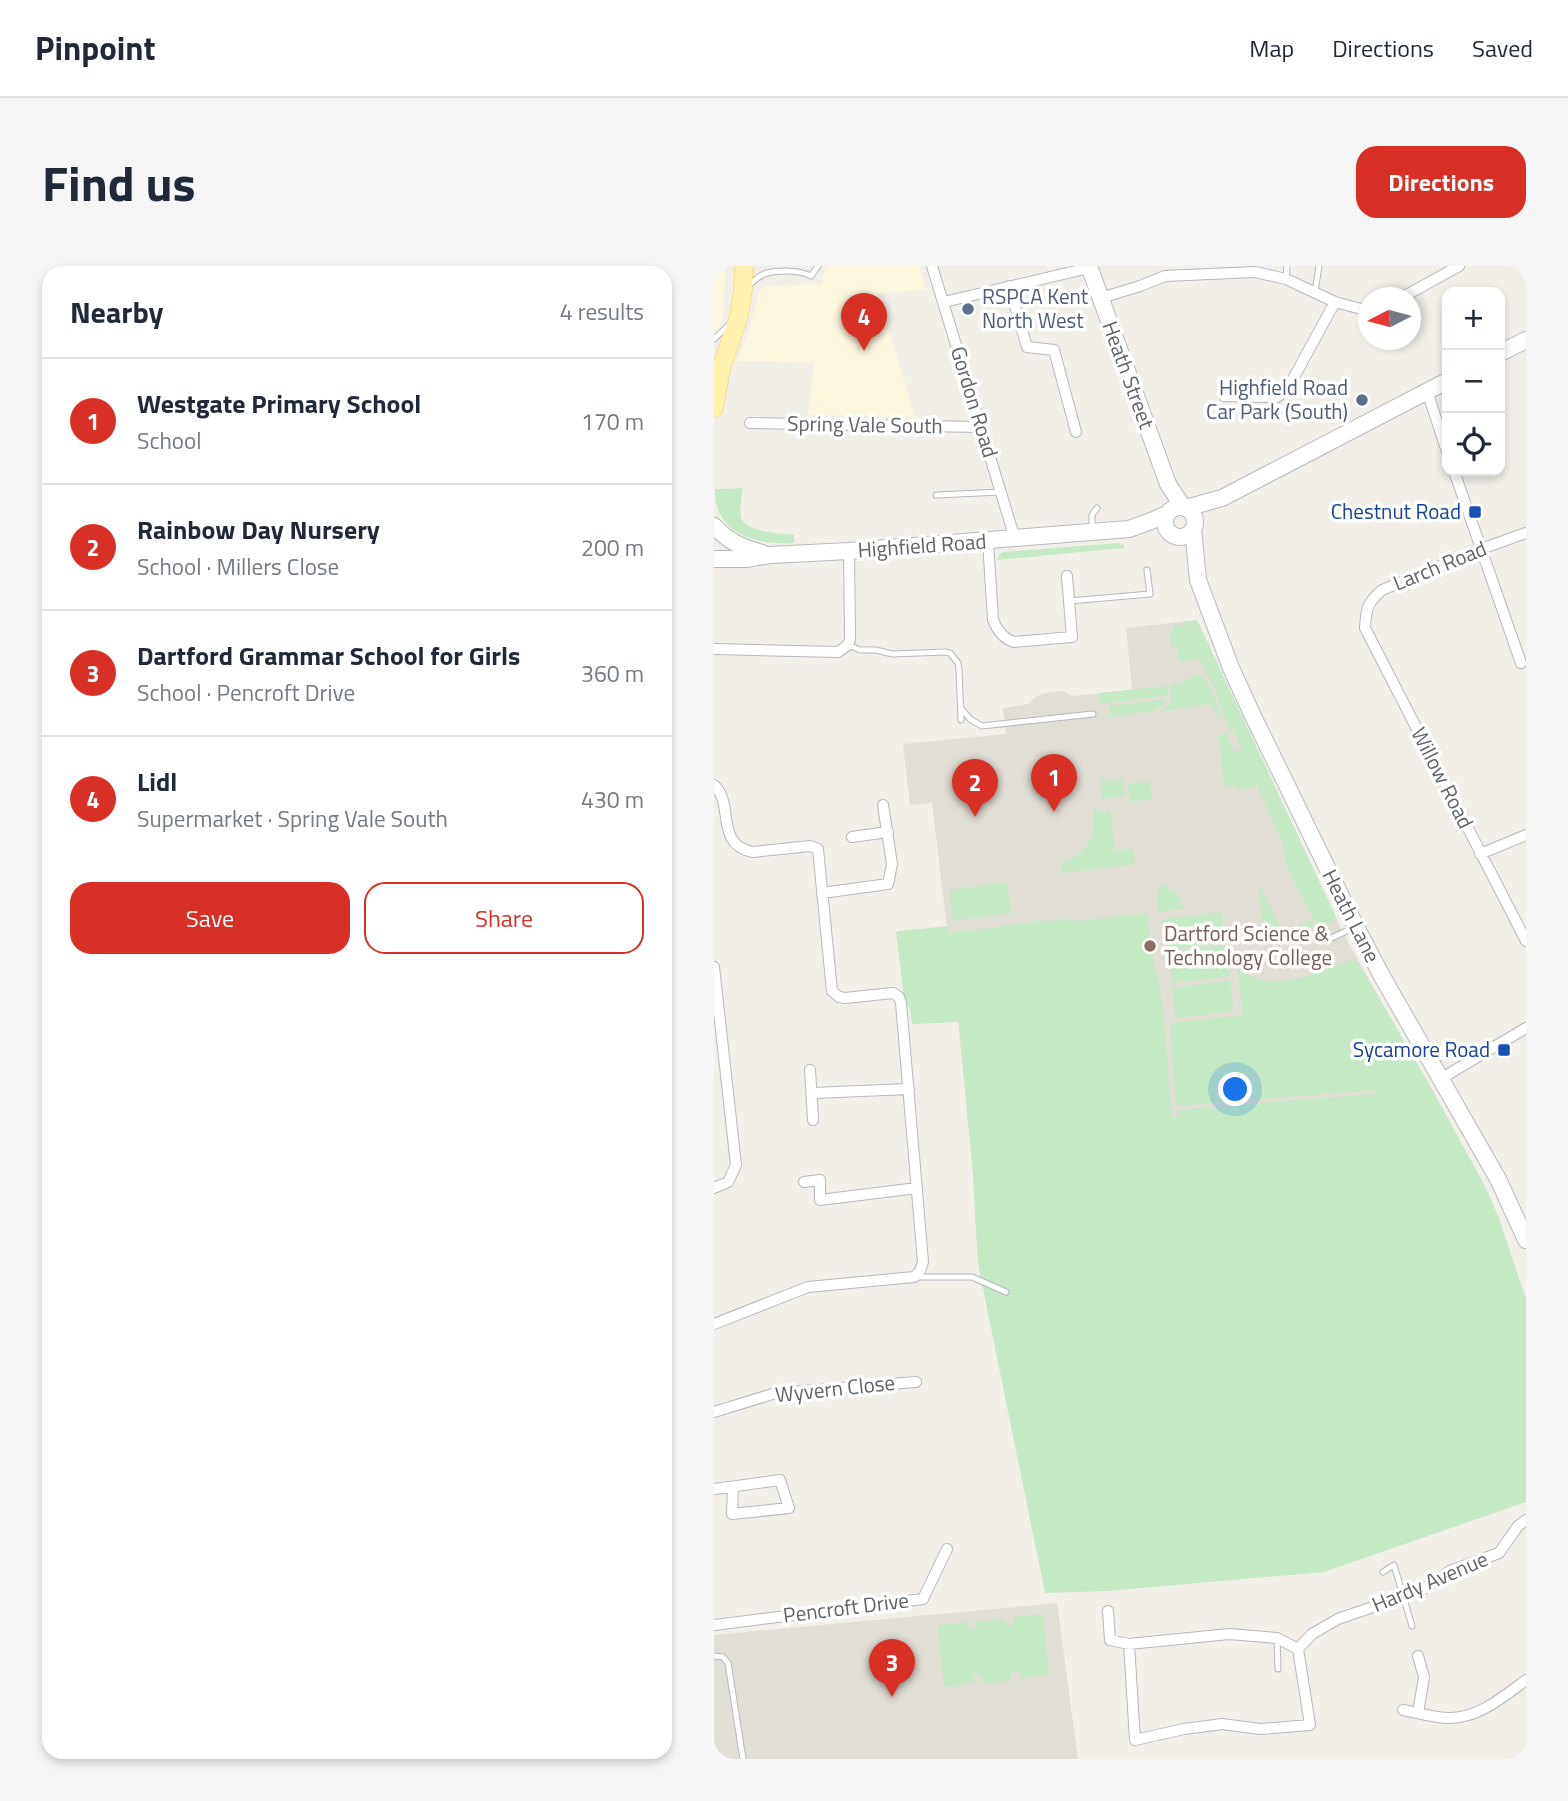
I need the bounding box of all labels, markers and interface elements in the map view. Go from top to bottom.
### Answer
text: Pinpoint [35,23,155,73]
text: Map [1249,30,1294,66]
text: Directions [1332,30,1434,66]
text: Saved [1472,30,1533,66]
text: Find us [42,145,196,220]
button: Directions [1356,146,1526,218]
place label: RSPCA Kent North West [982,280,1089,336]
north arrow [1358,287,1421,350]
map controls [1442,287,1505,476]
button: + [1442,287,1505,350]
text: Nearby [70,289,163,335]
pin: 4 [841,293,887,351]
text: 4 results [560,294,644,329]
marker: RSPCA Kent North West [960,301,976,317]
street label: Heath Street [1095,316,1163,434]
street label: Gordon Road [943,342,1007,461]
button: − [1442,350,1505,413]
place label: Highfield Road Car Park (South) [1206,371,1348,427]
text: Westgate Primary School [137,384,421,423]
marker: Highfield Road Car Park (South) [1354,392,1370,408]
text: 1 [87,404,99,439]
text: 170 m [581,404,644,439]
street label: Spring Vale South [787,407,943,441]
button: locate [1442,413,1505,476]
text: School [137,423,201,458]
place label: Chestnut Road [1331,495,1461,527]
marker: Chestnut Road [1467,504,1483,520]
text: Rainbow Day Nursery [137,510,380,549]
street label: Highfield Road [856,525,987,565]
text: 2 [87,530,99,565]
text: 200 m [581,530,644,565]
street label: Larch Road [1388,532,1491,598]
text: School · Millers Close [137,549,339,584]
text: Dartford Grammar School for Girls [137,636,520,675]
text: 3 [87,656,99,691]
text: 360 m [581,656,644,691]
text: School · Pencroft Drive [137,675,355,710]
street label: Willow Road [1404,721,1482,834]
pin: 1 [1031,754,1077,812]
pin: 2 [952,759,998,817]
text: Lidl [137,762,177,801]
text: 4 [87,782,99,817]
text: 430 m [581,782,644,817]
text: Supermarket · Spring Vale South [137,801,448,836]
street label: Heath Lane [1315,863,1389,968]
button: Save [70,882,350,954]
button: Share [364,882,644,954]
place label: Dartford Science & Technology College [1164,917,1332,973]
marker: Dartford Science & Technology College [1142,938,1158,954]
place label: Sycamore Road [1353,1033,1490,1065]
marker: Sycamore Road [1496,1042,1512,1058]
your location [1218,1072,1252,1106]
street label: Wyvern Close [773,1366,896,1410]
street label: Hardy Avenue [1367,1542,1493,1620]
street label: Pencroft Drive [781,1583,911,1631]
pin: 3 [869,1639,915,1697]

